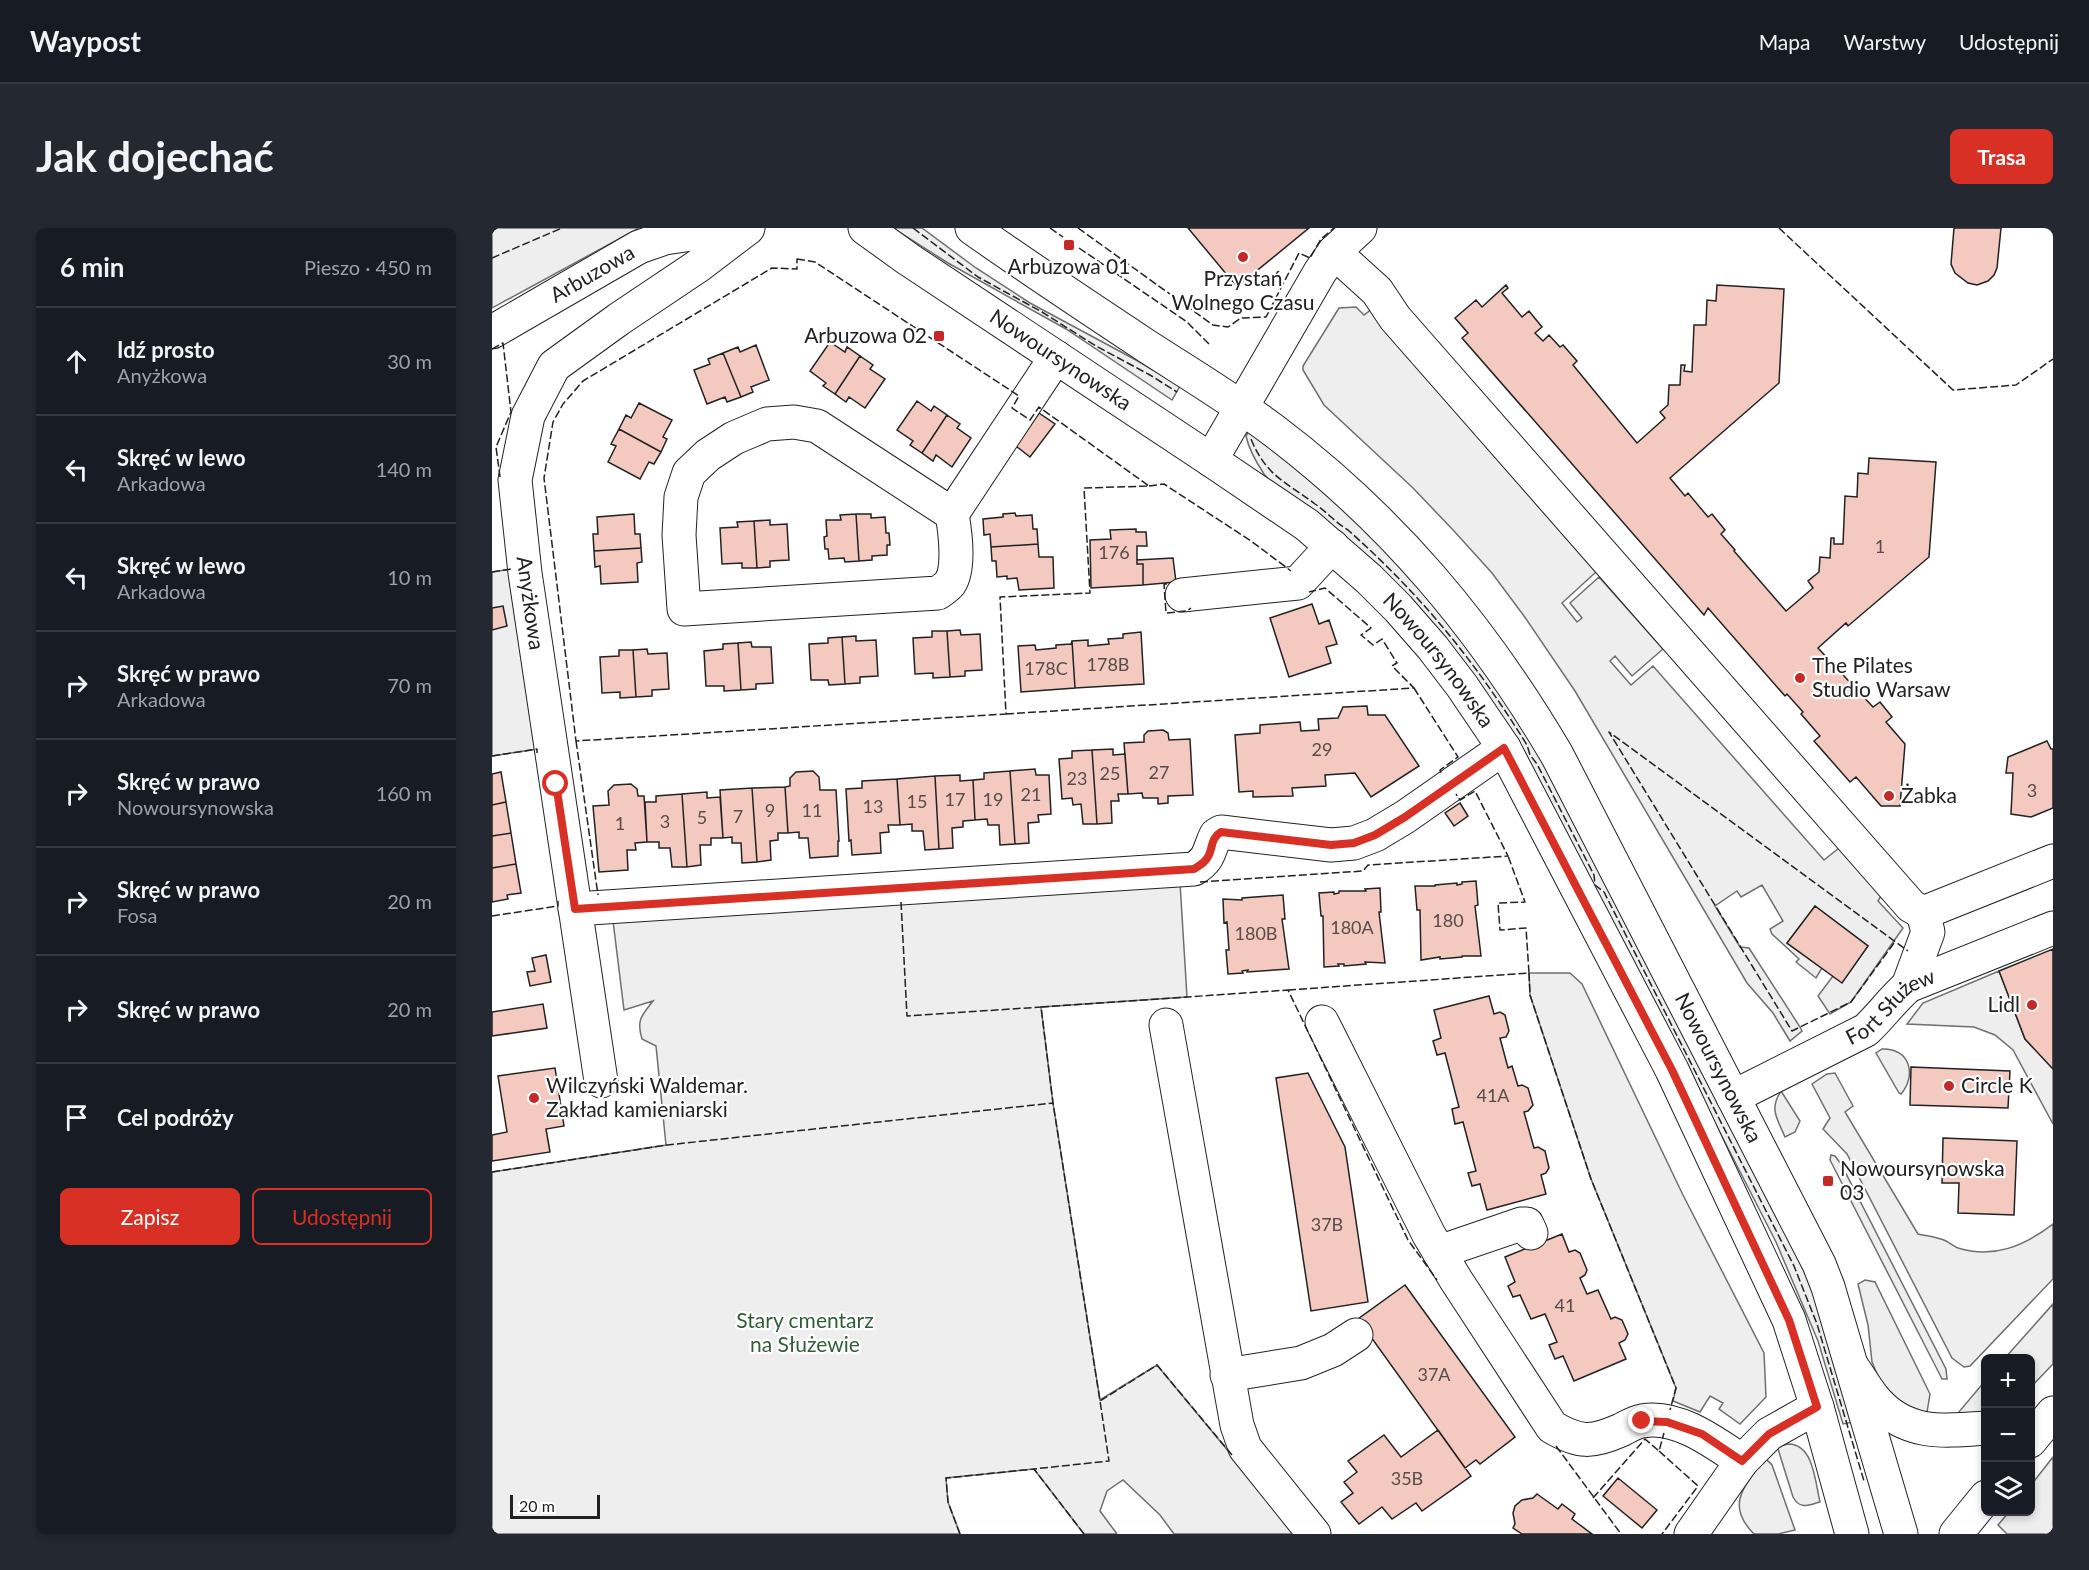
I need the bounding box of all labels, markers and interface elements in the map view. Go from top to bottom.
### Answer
text: Waypost [30,24,141,58]
text: Mapa [1759,29,1811,54]
text: Warstwy [1844,29,1926,54]
text: Udostępnij [1959,29,2059,54]
button: Trasa [1950,129,2053,184]
text: Jak dojechać [36,131,274,181]
street label: Arbuzowa [545,238,638,307]
marker: Arbuzowa 01 [1062,238,1076,252]
marker: Przystań Wolnego Czasu [1236,250,1250,264]
text: 6 min [60,251,124,283]
place label: Arbuzowa 01 [1008,253,1130,278]
text: Pieszo · 450 m [304,255,432,279]
place label: Przystań Wolnego Czasu [1171,265,1315,314]
street label: Nowoursynowska [986,303,1137,415]
place label: Arbuzowa 02 [804,322,927,347]
marker: Arbuzowa 02 [932,329,946,343]
text: Idź prosto [117,336,215,363]
icon: ahead [60,345,93,378]
text: 30 m [387,349,432,373]
text: Anyżkowa [117,363,207,387]
text: Skręć w lewo [117,444,246,471]
icon: left [60,453,93,486]
text: 140 m [376,457,432,481]
text: Arkadowa [117,471,206,495]
house number: 1 [1875,535,1885,557]
house number: 176 [1098,541,1130,563]
text: Skręć w lewo [117,552,246,579]
street label: Anyżkowa [513,554,550,651]
icon: left [60,561,93,594]
text: 10 m [387,565,432,589]
text: Arkadowa [117,579,206,603]
street label: Nowoursynowska [1379,587,1500,732]
place label: The Pilates Studio Warsaw [1812,652,1951,701]
house number: 178B [1087,653,1129,675]
house number: 178C [1024,657,1068,679]
text: Skręć w prawo [117,660,260,687]
icon: right [60,669,93,702]
marker: The Pilates Studio Warsaw [1793,671,1807,685]
text: 70 m [387,673,432,697]
text: Arkadowa [117,687,206,711]
house number: 29 [1312,738,1332,760]
house number: 27 [1149,761,1169,783]
house number: 25 [1100,762,1120,784]
house number: 23 [1067,767,1087,789]
text: Skręć w prawo [117,768,260,795]
route start [542,770,568,796]
icon: right [60,777,93,810]
house number: 3 [2027,779,2037,801]
text: 160 m [376,781,432,805]
place label: Żabka [1901,782,1957,807]
house number: 21 [1021,783,1041,805]
house number: 17 [945,788,965,810]
house number: 19 [983,788,1003,810]
marker: Żabka [1882,789,1896,803]
house number: 15 [907,790,927,812]
text: Nowoursynowska [117,795,274,819]
house number: 13 [863,795,883,817]
house number: 9 [765,799,775,821]
house number: 11 [802,799,822,821]
house number: 7 [733,805,743,827]
house number: 5 [697,806,707,828]
house number: 3 [660,810,670,832]
house number: 1 [615,812,625,834]
text: Skręć w prawo [117,876,260,903]
icon: right [60,885,93,918]
text: 20 m [387,889,432,913]
text: Fosa [117,903,157,927]
house number: 180 [1432,909,1464,931]
house number: 180A [1330,916,1375,938]
house number: 180B [1235,922,1277,944]
street label: Fort Służew [1841,962,1939,1049]
street label: Nowoursynowska [1671,988,1768,1146]
place label: Lidl [1987,991,2020,1016]
icon: right [60,993,93,1026]
text: Skręć w prawo [117,996,260,1023]
text: 20 m [387,997,432,1021]
marker: Lidl [2025,998,2039,1012]
place label: Wilczyński Waldemar. Zakład kamieniarski [546,1072,748,1121]
place label: Circle K [1961,1072,2033,1097]
marker: Circle K [1942,1079,1956,1093]
house number: 41A [1476,1084,1510,1106]
marker: Wilczyński Waldemar. Zakład kamieniarski [527,1091,541,1105]
icon: arrive [60,1101,93,1134]
text: Cel podróży [117,1104,234,1131]
place label: Nowoursynowska 03 [1840,1155,2005,1204]
marker: Nowoursynowska 03 [1821,1174,1835,1188]
button: Zapisz [60,1188,240,1245]
button: Udostępnij [252,1188,432,1245]
house number: 37B [1311,1213,1343,1235]
house number: 41 [1555,1294,1575,1316]
park label: Stary cmentarz na Służewie [736,1307,874,1356]
map controls [1981,1354,2035,1516]
button: + [1981,1354,2035,1408]
house number: 37A [1417,1363,1451,1385]
route end [1628,1407,1654,1433]
button: − [1981,1408,2035,1462]
button: layers [1981,1462,2035,1516]
house number: 35B [1391,1467,1423,1489]
scale bar [510,1492,600,1520]
text: 20 m [519,1496,555,1515]

